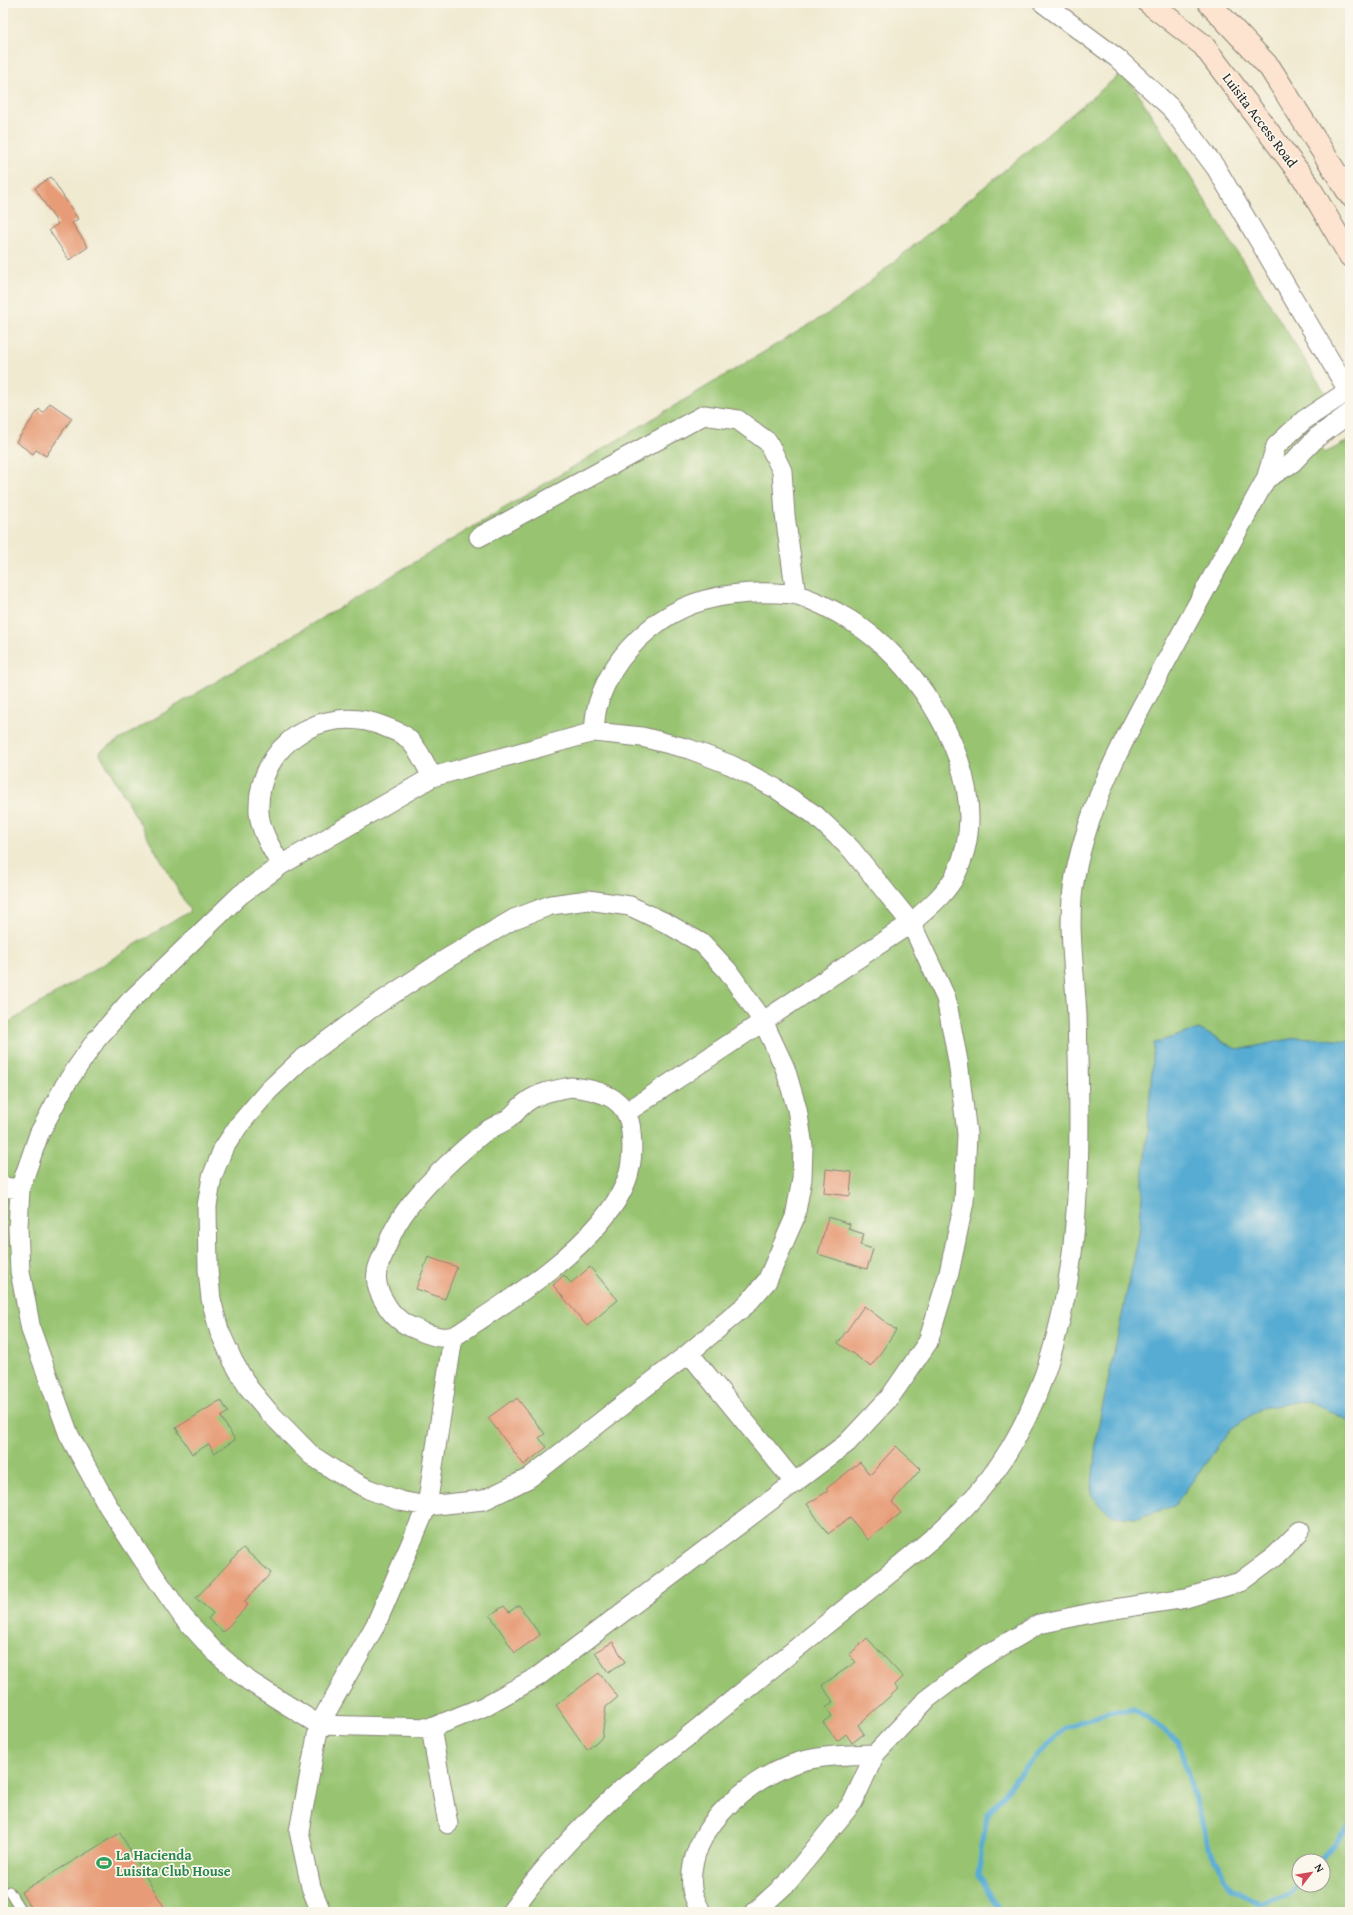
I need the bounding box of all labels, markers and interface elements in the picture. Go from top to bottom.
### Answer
street label: Luisita Access Road [1218,69,1302,172]
place label: La Hacienda Luisita Club House [116,1845,231,1881]
north arrow [1291,1853,1331,1893]
sports icon: La Hacienda Luisita Club House [95,1854,113,1872]
text: N [1311,1861,1329,1876]

